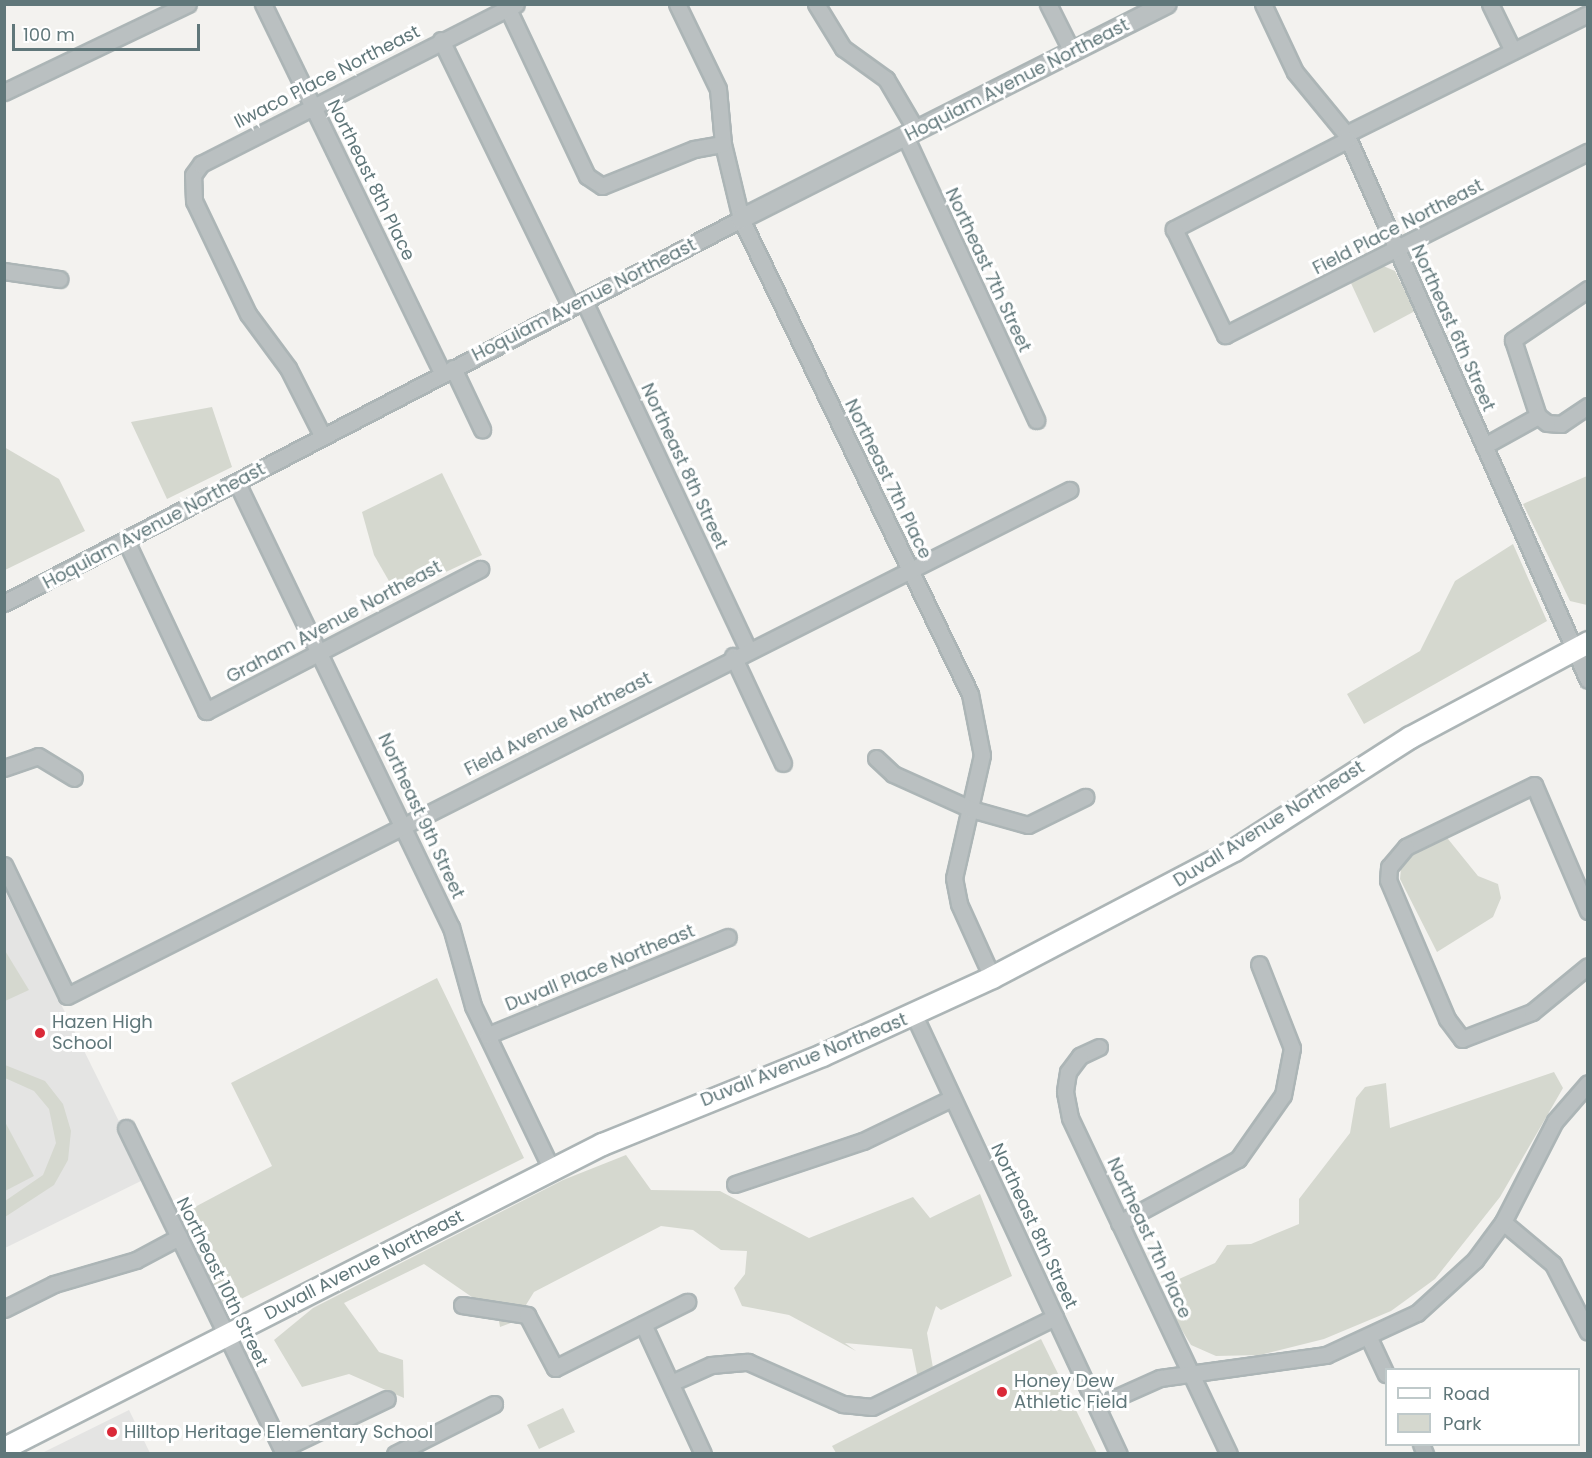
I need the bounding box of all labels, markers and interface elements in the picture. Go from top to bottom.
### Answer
scale bar [15,12,202,50]
street label: Hoquiam Avenue Northeast [902,14,1132,146]
street label: Ilwaco Place Northeast [231,21,423,133]
text: 100 m [23,22,75,47]
street label: Northeast 8th Place [323,96,419,264]
street label: Field Place Northeast [1309,175,1487,279]
street label: Northeast 7th Street [941,185,1035,355]
street label: Hoquiam Avenue Northeast [469,234,699,366]
street label: Northeast 6th Street [1407,241,1499,415]
street label: Northeast 8th Street [636,380,732,552]
street label: Northeast 7th Place [840,396,936,562]
street label: Hoquiam Avenue Northeast [39,458,269,594]
street label: Graham Avenue Northeast [223,556,445,688]
street label: Field Avenue Northeast [461,667,655,781]
street label: Northeast 9th Street [373,730,469,902]
street label: Duvall Avenue Northeast [1170,756,1368,892]
street label: Duvall Place Northeast [502,920,698,1016]
street label: Duvall Avenue Northeast [698,1009,910,1111]
place label: Hazen High School [52,1012,153,1054]
marker: Hazen High School [33,1026,47,1040]
street label: Northeast 8th Street [986,1140,1082,1312]
street label: Northeast 7th Place [1102,1154,1196,1322]
street label: Northeast 10th Street [172,1194,272,1370]
street label: Duvall Avenue Northeast [261,1205,467,1325]
legend [1385,1368,1580,1446]
place label: Honey Dew Athletic Field [1014,1371,1128,1414]
text: Road [1443,1381,1490,1406]
marker: Honey Dew Athletic Field [995,1385,1009,1399]
text: Park [1443,1411,1482,1436]
place label: Hilltop Heritage Elementary School [124,1421,433,1443]
marker: Hilltop Heritage Elementary School [105,1425,119,1439]

